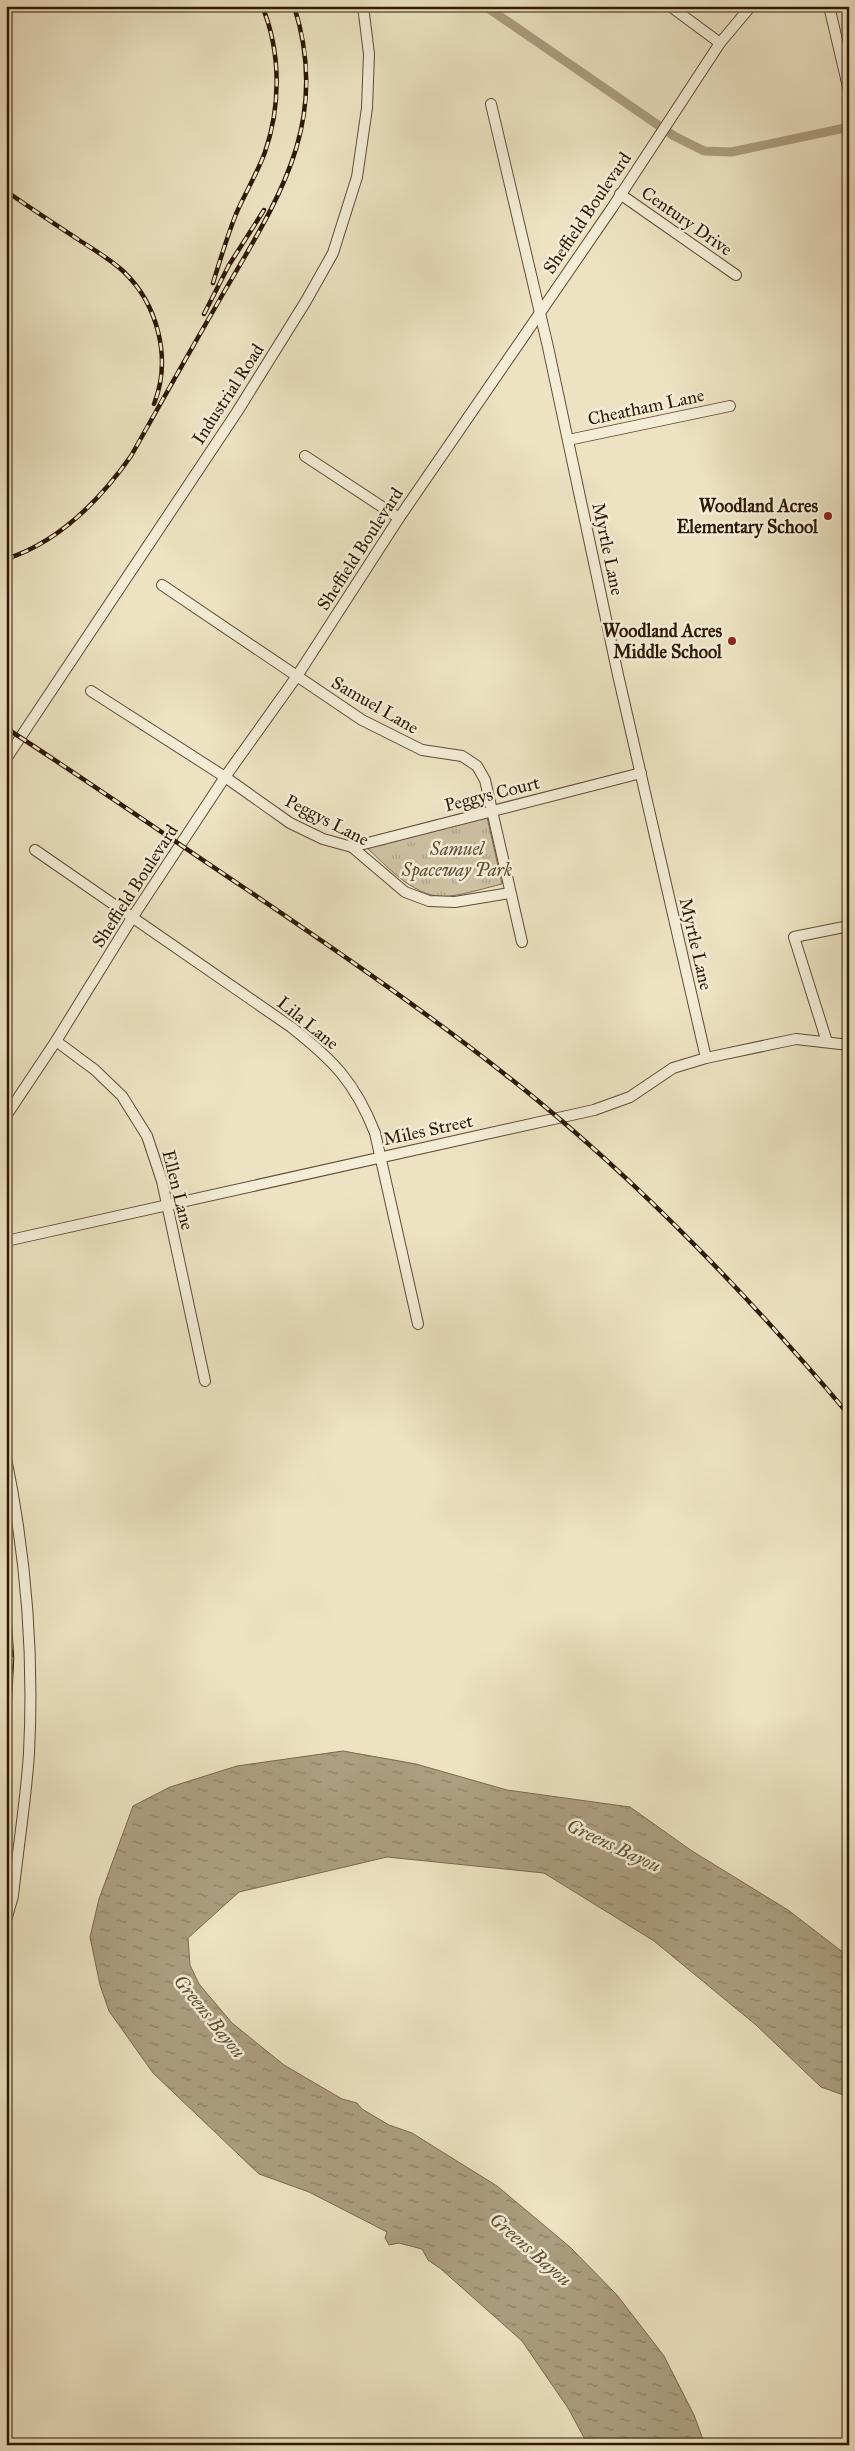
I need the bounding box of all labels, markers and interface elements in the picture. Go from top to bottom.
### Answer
street label: Sheffield Boulevard [538,148,636,278]
street label: Century Drive [637,182,737,260]
street label: Industrial Road [187,340,269,448]
street label: Cheatham Lane [586,384,706,430]
street label: Sheffield Boulevard [312,483,408,615]
place label: Woodland Acres Elementary School [676,495,819,539]
street label: Myrtle Lane [587,501,629,597]
marker: Woodland Acres Elementary School [822,510,834,522]
place label: Woodland Acres Middle School [603,620,723,663]
marker: Woodland Acres Middle School [726,635,738,647]
street label: Samuel Lane [328,671,422,739]
street label: Peggys Court [442,771,543,817]
street label: Peggys Lane [281,790,373,851]
street label: Sheffield Boulevard [87,820,183,952]
park label: Samuel Spaceway Park [401,838,512,882]
street label: Myrtle Lane [675,896,717,992]
street label: Lila Lane [273,992,343,1054]
street label: Miles Street [381,1110,475,1150]
street label: Ellen Lane [157,1148,199,1232]
water label: Greens Bayou [563,1814,664,1877]
water label: Greens Bayou [169,1970,250,2063]
water label: Greens Bayou [485,2208,576,2291]

